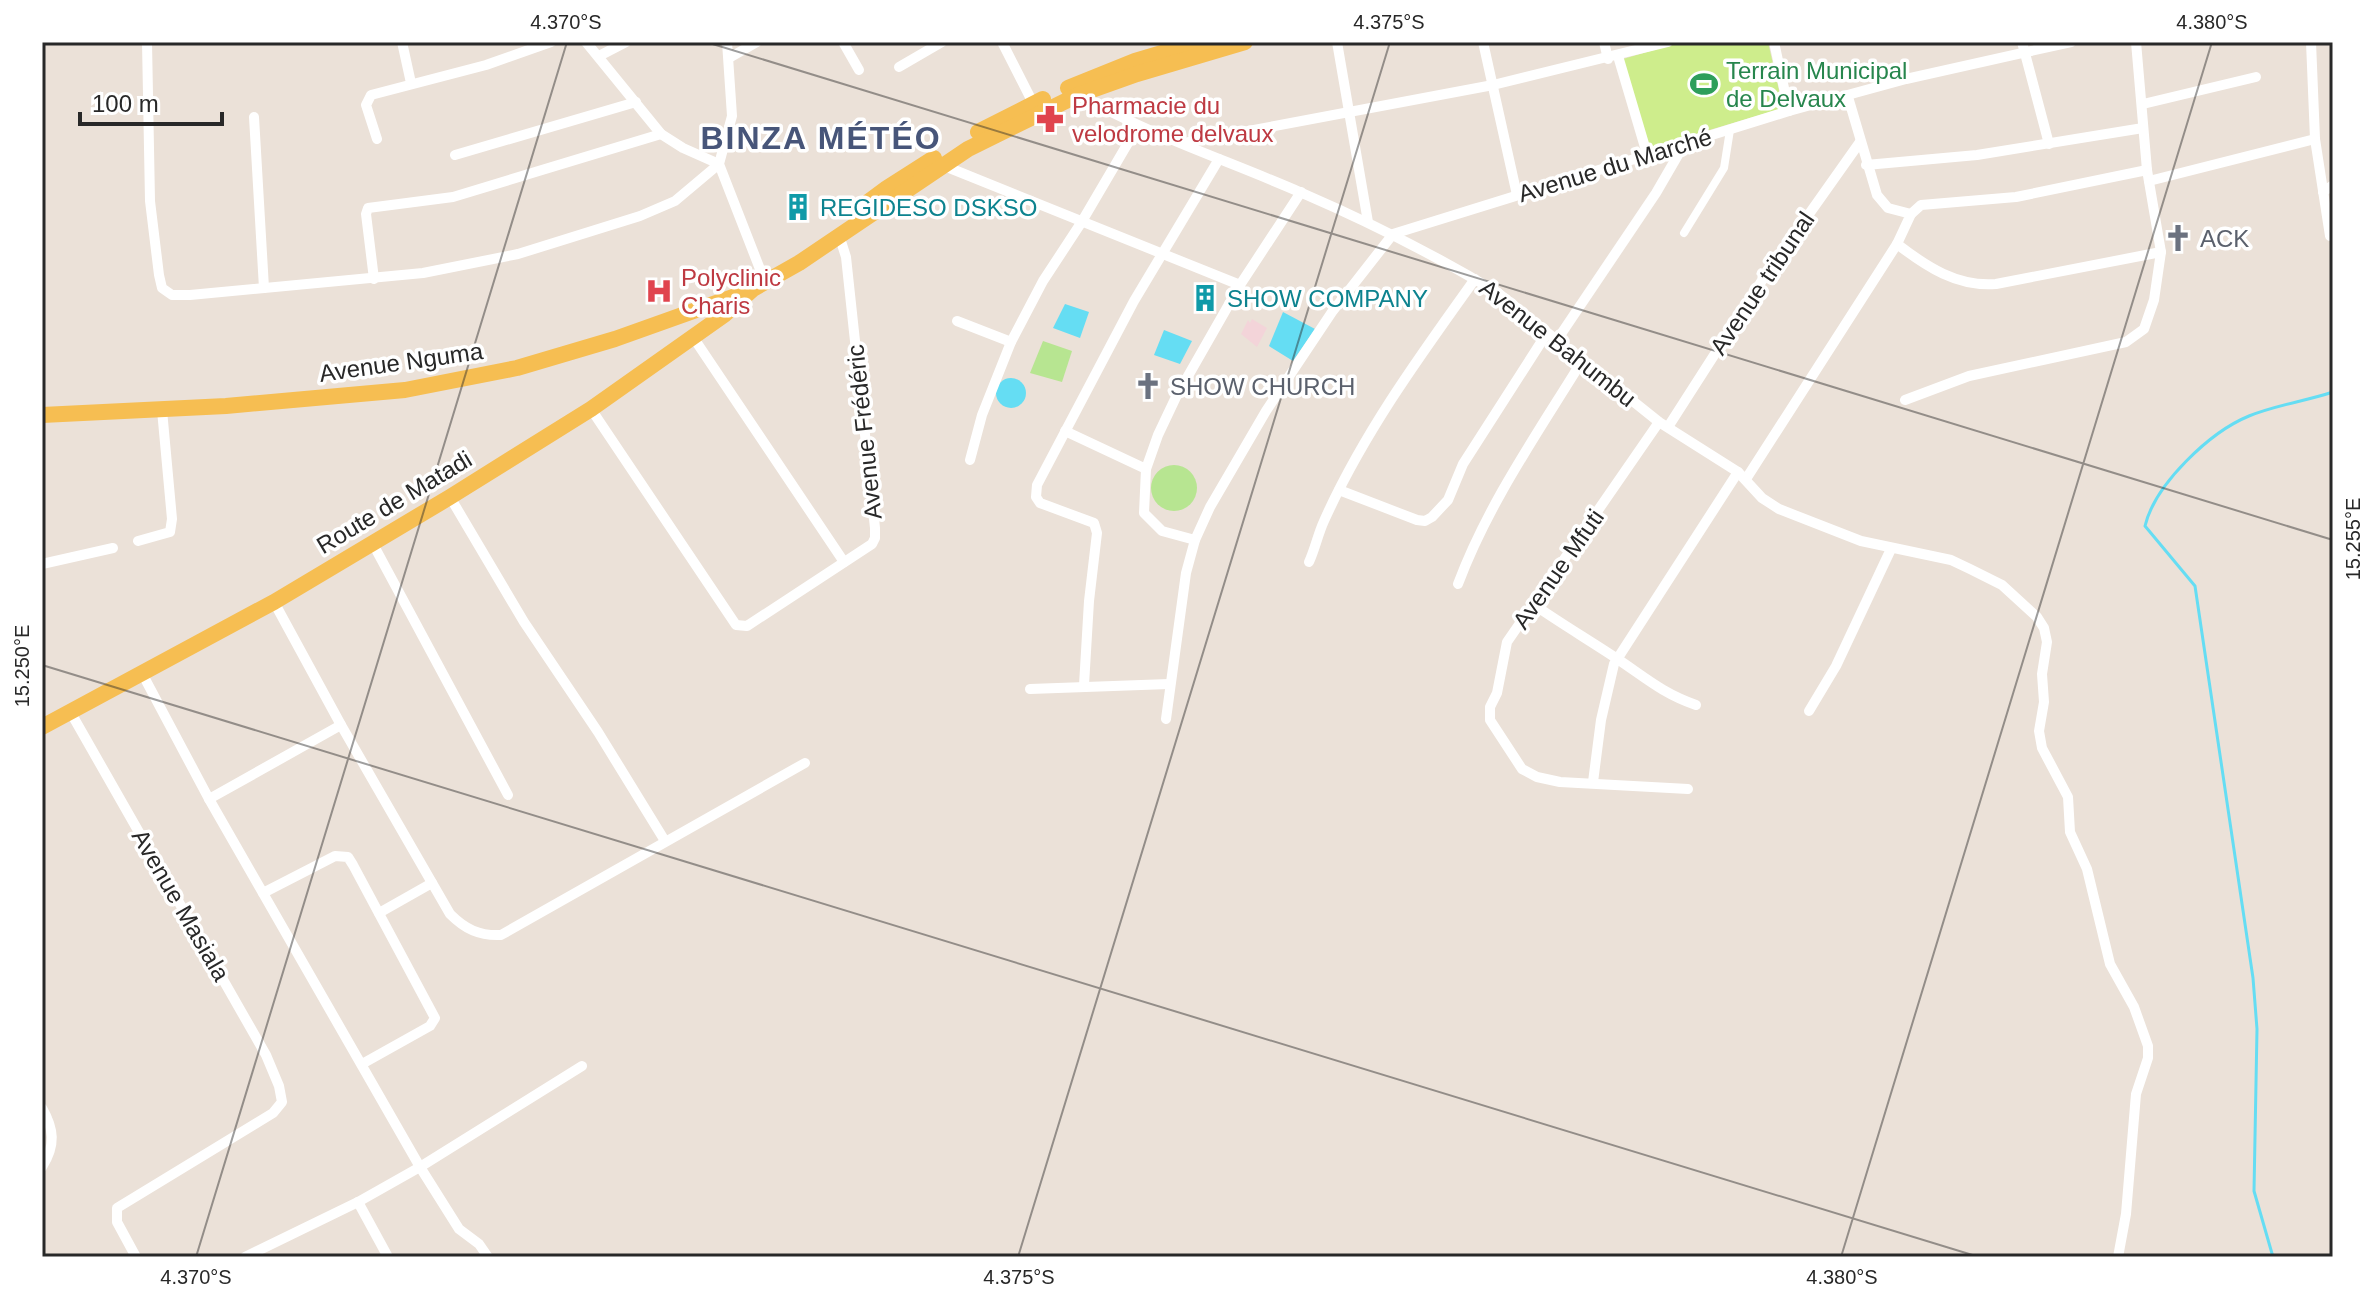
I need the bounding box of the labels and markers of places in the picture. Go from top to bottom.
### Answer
place label: Terrain Municipal de Delvaux [1726,57,1907,112]
sports icon: Terrain Municipal de Delvaux [1689,69,1719,99]
place label: Pharmacie du velodrome delvaux [1072,92,1273,147]
pharmacy icon: Pharmacie du velodrome delvaux [1035,104,1065,134]
building icon: REGIDESO DSKSO [783,192,813,222]
place label: REGIDESO DSKSO [820,194,1037,221]
church icon: ACK [2163,223,2193,253]
place label: ACK [2200,225,2249,252]
place label: Polyclinic Charis [681,264,781,319]
hospital icon: Polyclinic Charis [644,276,674,306]
building icon: SHOW COMPANY [1190,283,1220,313]
place label: SHOW COMPANY [1227,285,1428,312]
church icon: SHOW CHURCH [1133,371,1163,401]
place label: SHOW CHURCH [1170,373,1355,400]

